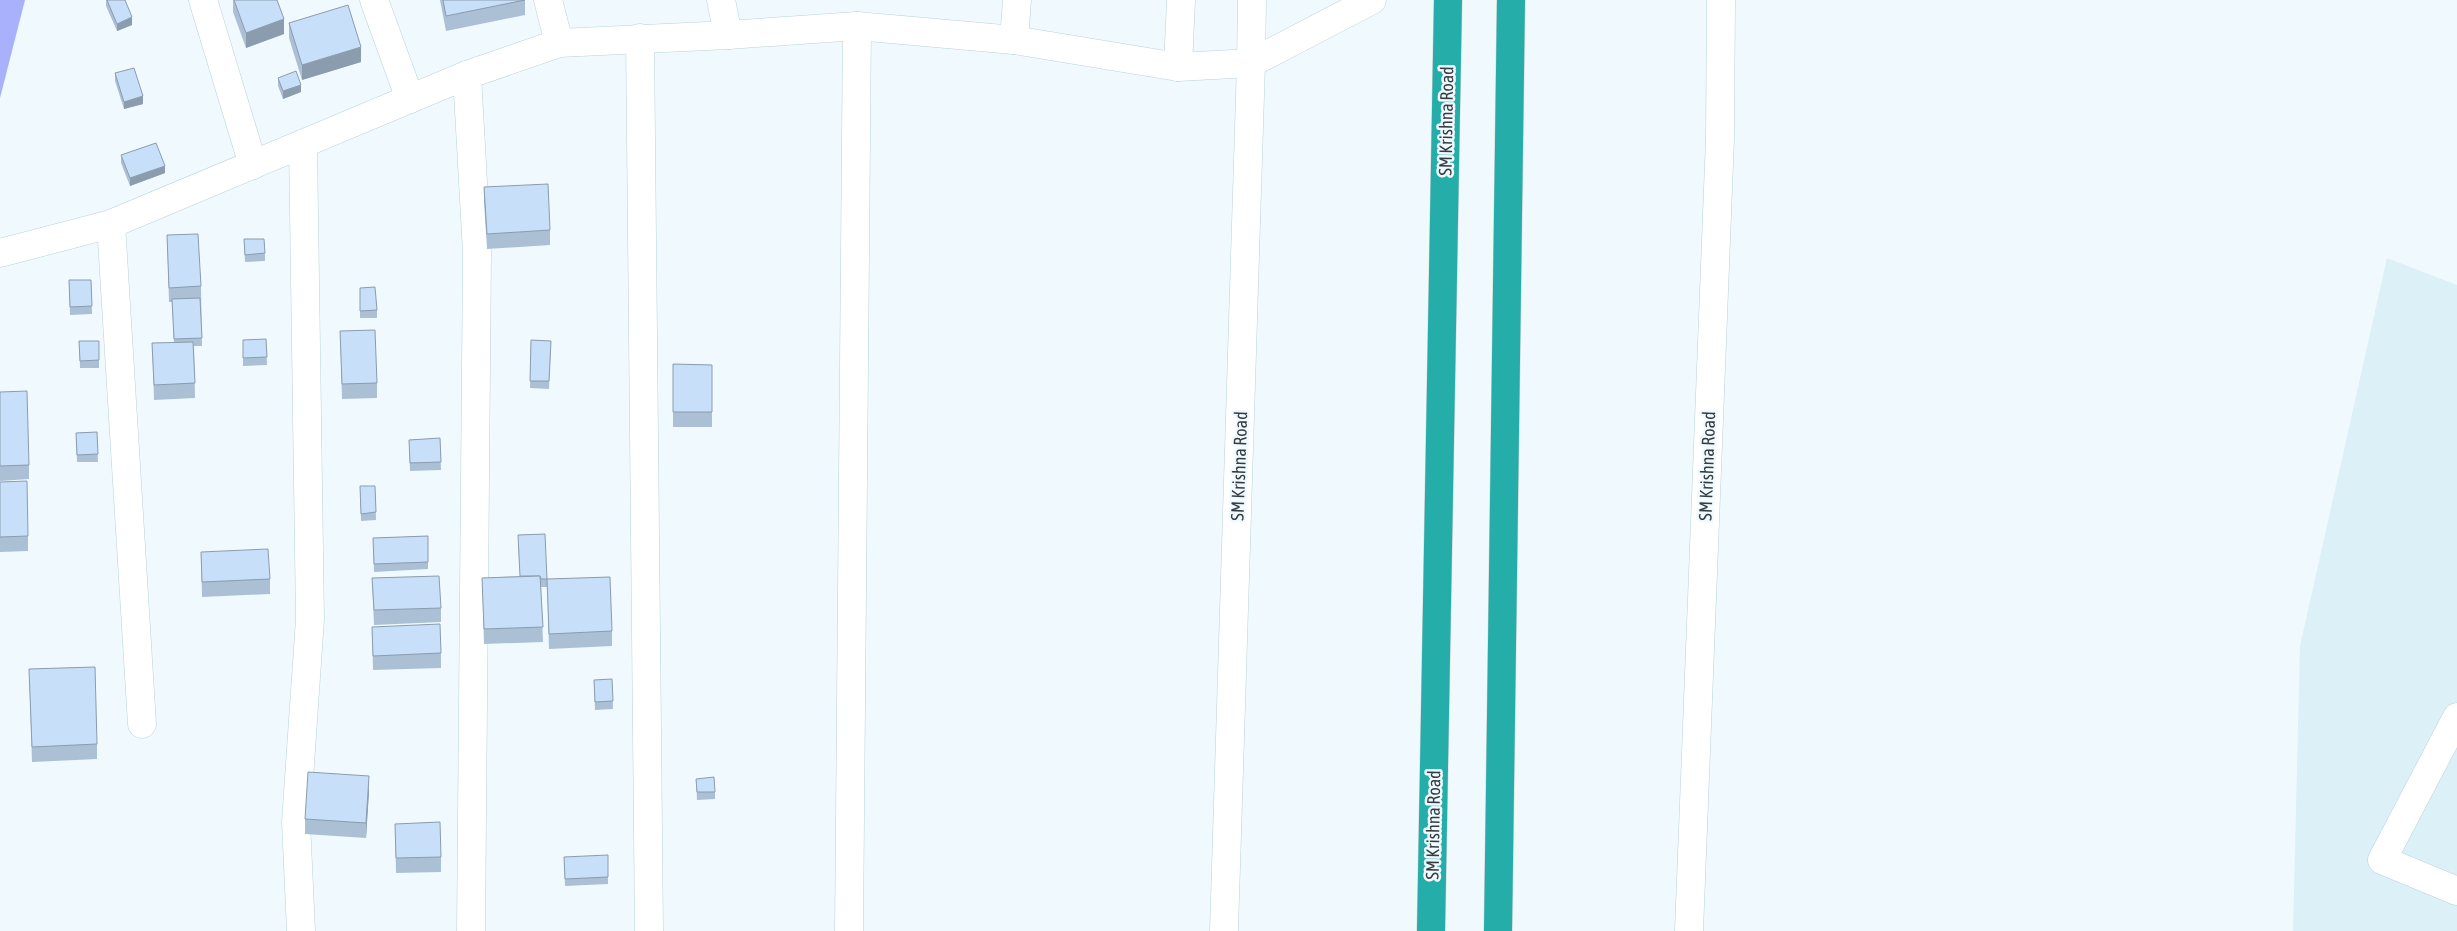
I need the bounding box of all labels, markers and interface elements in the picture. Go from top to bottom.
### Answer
street label: SM Krishna Road [1435,66,1457,176]
street label: SM Krishna Road [1227,411,1251,521]
street label: SM Krishna Road [1695,411,1719,521]
street label: SM Krishna Road [1422,770,1444,880]

